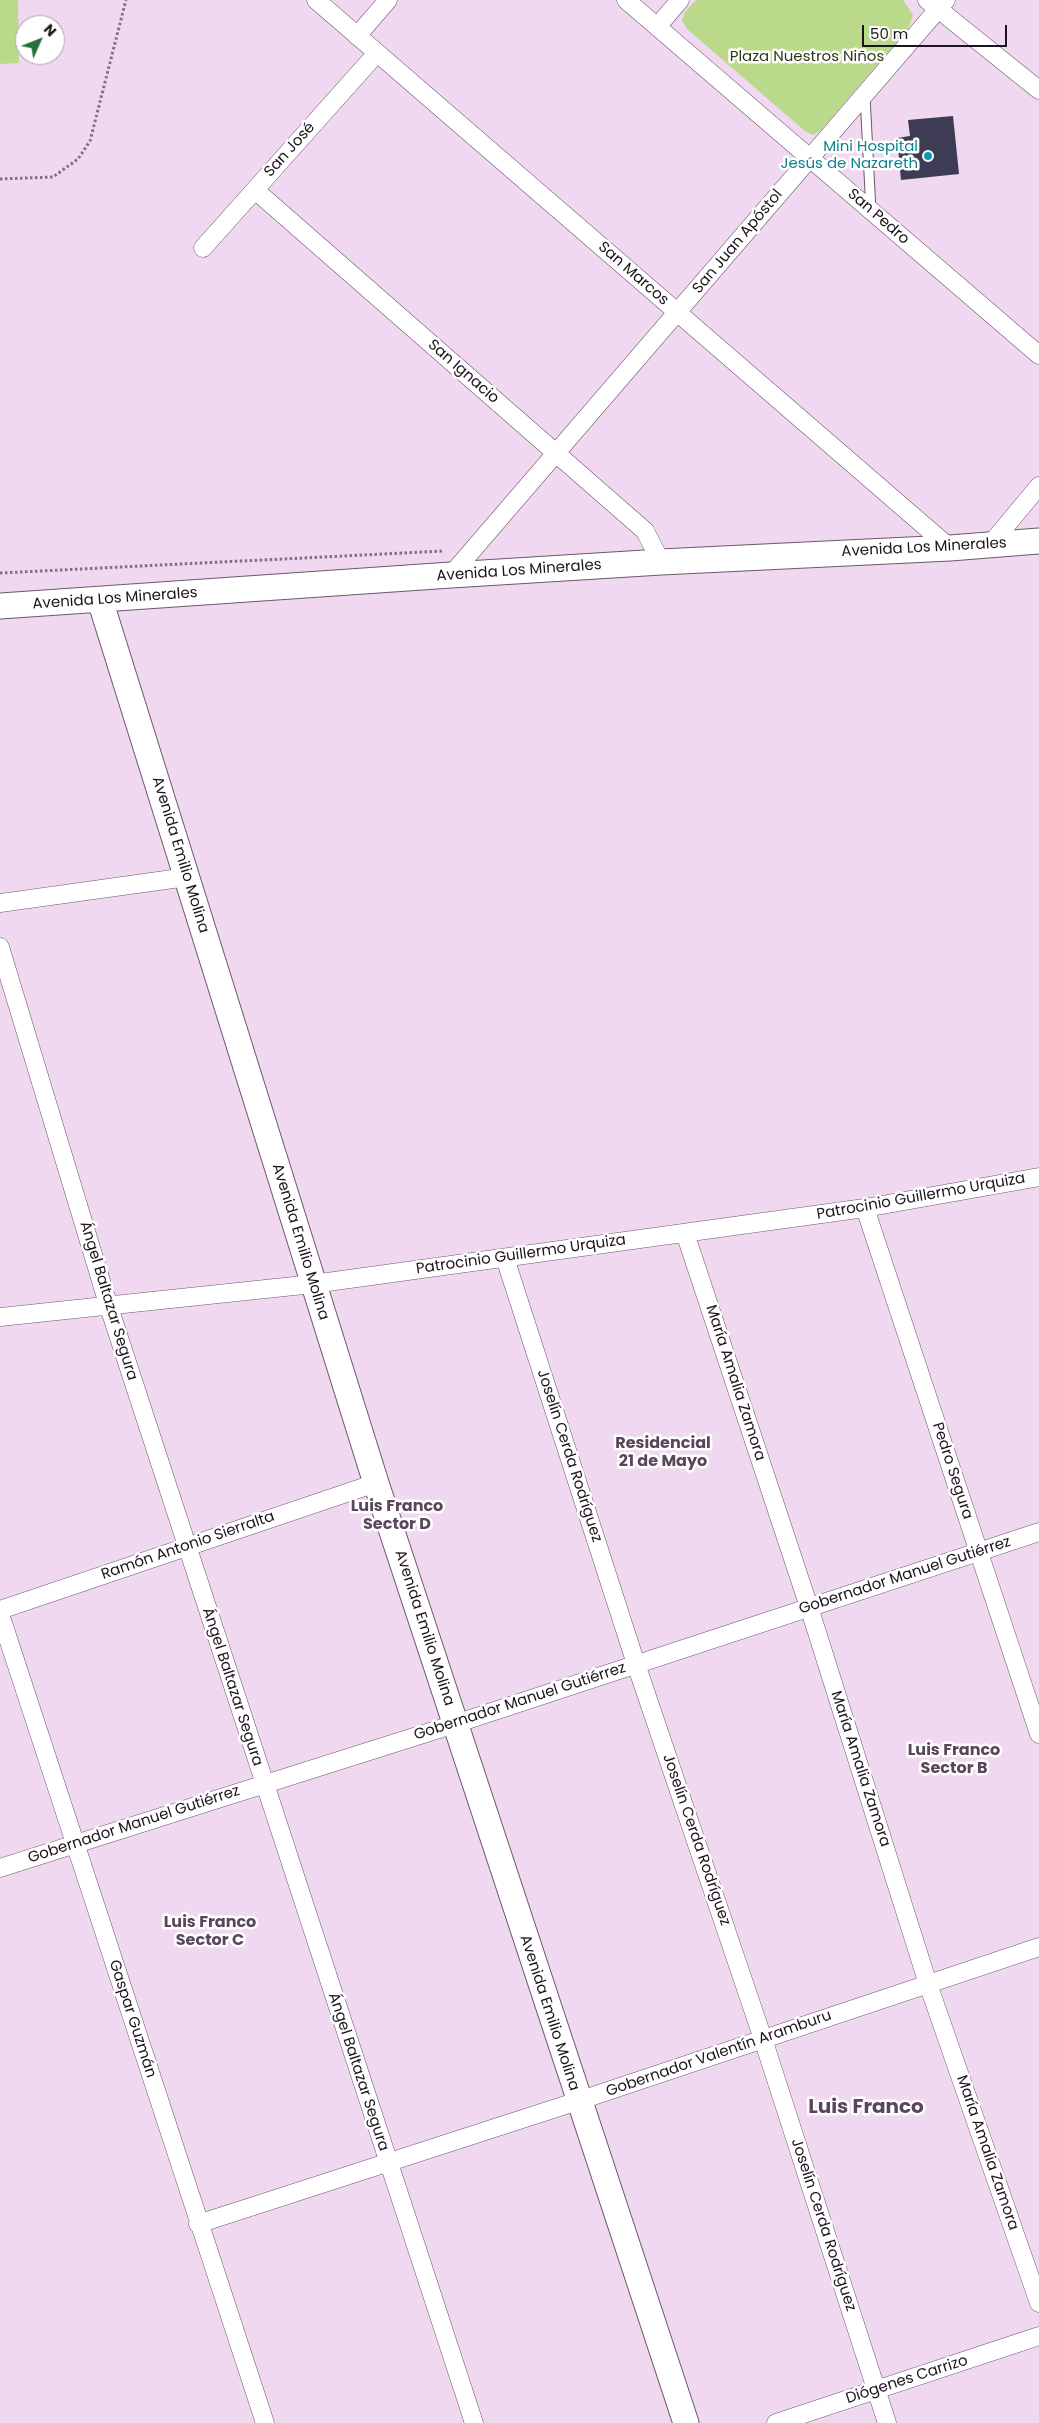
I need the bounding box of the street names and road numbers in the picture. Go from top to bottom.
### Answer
street label: San José [261,119,319,181]
street label: San Pedro [843,185,913,249]
street label: San Juan Apóstol [689,186,787,298]
street label: San Marcos [594,238,672,310]
street label: San Ignacio [424,336,502,408]
street label: Avenida Los Minerales [841,535,1007,561]
street label: Avenida Los Minerales [436,556,602,586]
street label: Avenida Los Minerales [32,584,198,614]
street label: Avenida Emilio Molina [148,774,212,936]
street label: Avenida Emilio Molina [268,1161,332,1323]
street label: Patrocinio Guillermo Urquiza [815,1170,1027,1224]
street label: Ángel Baltazar Segura [75,1219,141,1383]
street label: Patrocinio Guillermo Urquiza [415,1231,627,1279]
street label: María Amalia Zamora [701,1303,769,1463]
street label: Joselín Cerda Rodríguez [533,1367,605,1545]
street label: Pedro Segura [928,1420,976,1522]
street label: Ramón Antonio Sierralta [99,1508,277,1584]
street label: Gobernador Manuel Gutiérrez [797,1533,1013,1619]
street label: Avenida Emilio Molina [390,1548,458,1708]
street label: Ángel Baltazar Segura [198,1605,266,1769]
street label: Gobernador Manuel Gutiérrez [412,1659,628,1745]
street label: María Amalia Zamora [826,1689,894,1849]
street label: Joselín Cerda Rodríguez [658,1752,734,1928]
street label: Gobernador Manuel Gutiérrez [26,1782,242,1868]
street label: Avenida Emilio Molina [515,1933,583,2093]
street label: Gaspar Guzmán [104,1958,160,2080]
street label: Ángel Baltazar Segura [324,1990,392,2154]
street label: Gobernador Valentín Aramburu [604,2007,834,2101]
street label: María Amalia Zamora [952,2073,1022,2233]
street label: Joselín Cerda Rodríguez [787,2136,859,2314]
street label: Diógenes Carrizo [844,2352,970,2408]

